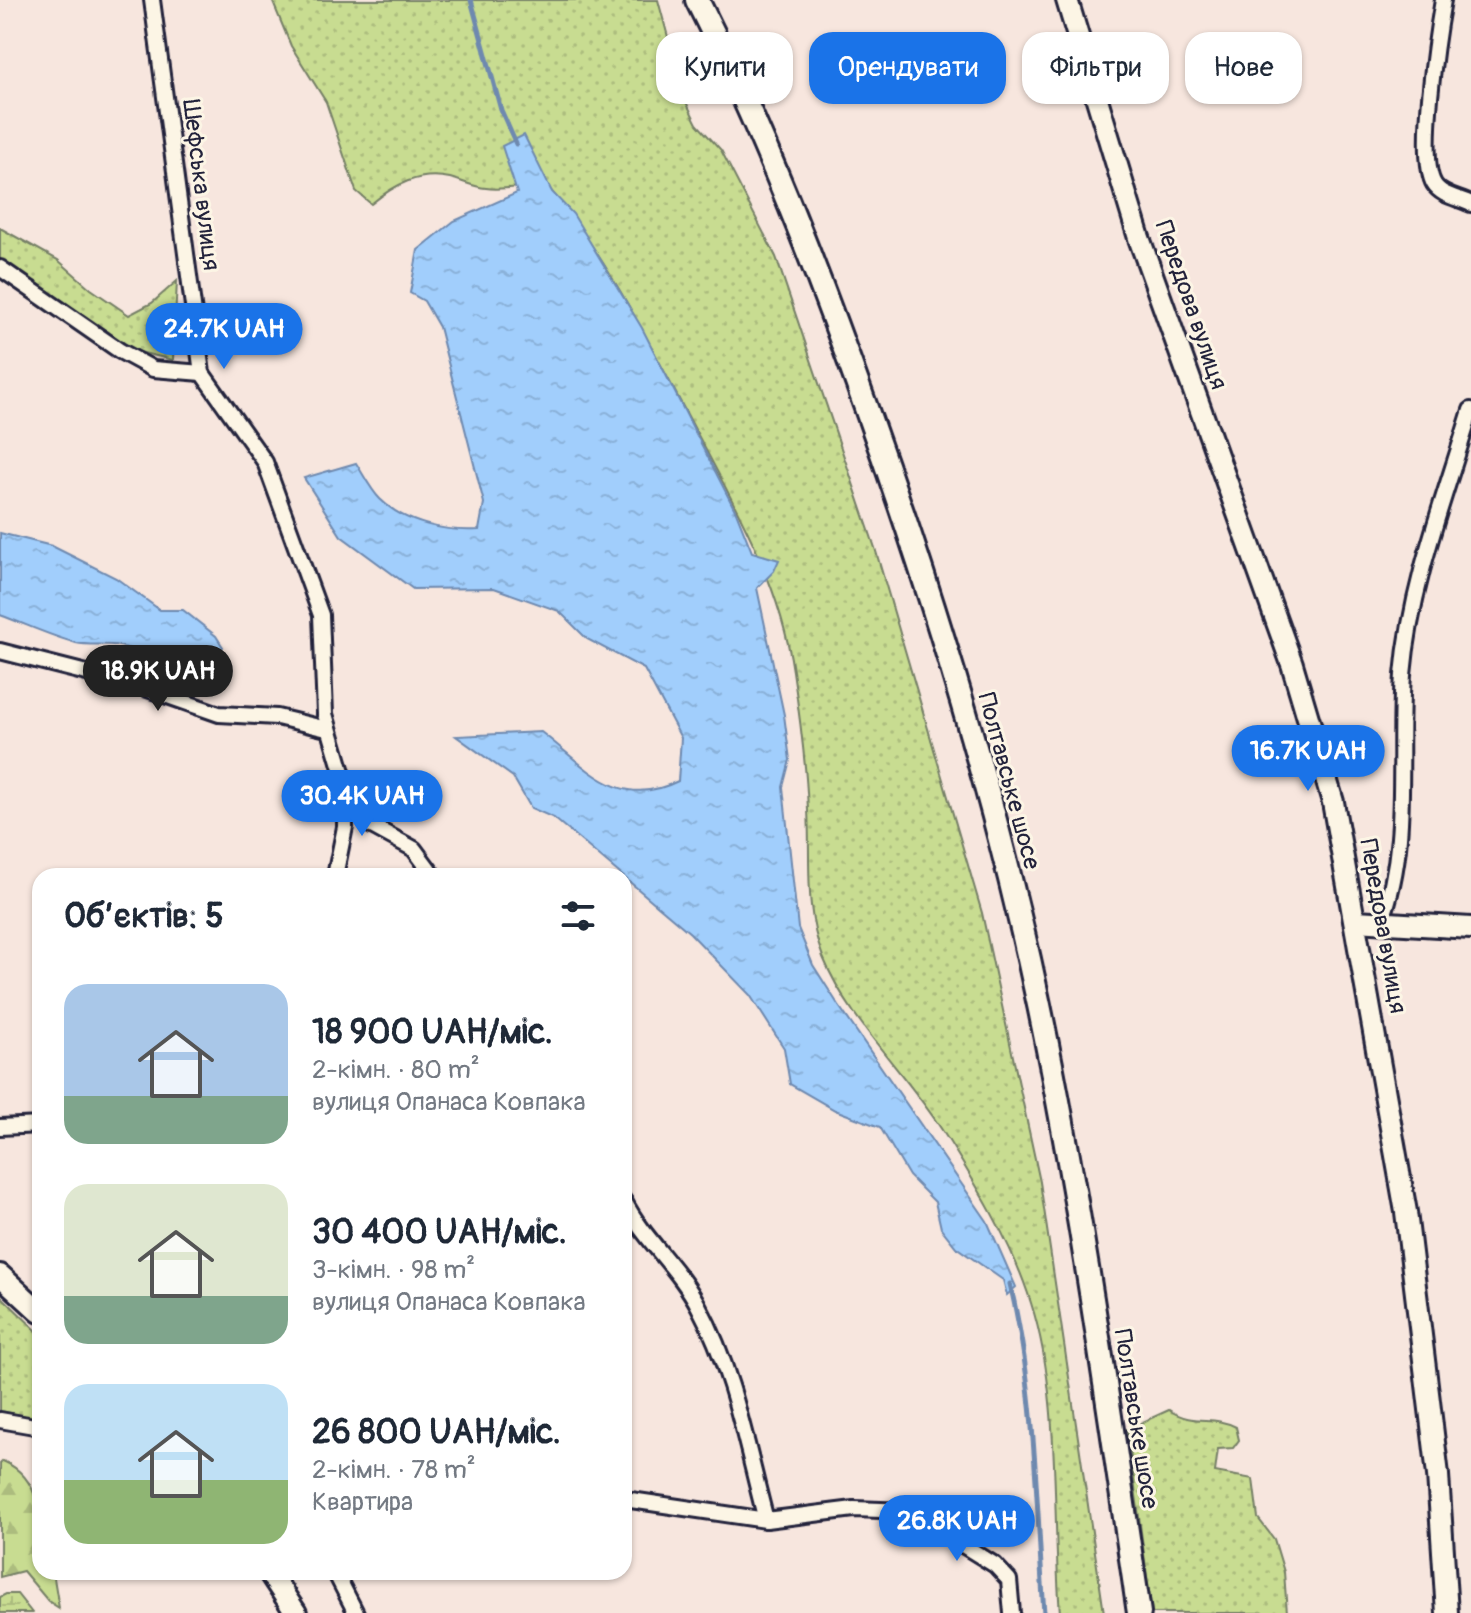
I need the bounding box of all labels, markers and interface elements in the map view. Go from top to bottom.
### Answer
chip: Купити [656,32,793,104]
chip: Орендувати [809,32,1006,104]
chip: Фільтри [1022,32,1169,104]
chip: Нове [1185,32,1302,104]
street label: Шефська вулиця [176,98,226,272]
street label: Передова вулиця [1149,217,1233,393]
pin: 24.7K UAH [132,303,316,371]
text: 24.7K UAH [164,313,284,345]
pin: 18.9K UAH [66,645,250,713]
text: 18.9K UAH [101,655,215,687]
street label: Полтавське шосе [972,690,1047,873]
pin: 16.7K UAH [1216,725,1400,793]
text: 16.7K UAH [1250,735,1366,767]
pin: 30.4K UAH [270,770,454,838]
text: 30.4K UAH [300,780,424,812]
street label: Передова вулиця [1353,837,1413,1015]
icon: filters [556,894,600,938]
text: Об’єктів: 5 [64,895,224,938]
text: 18 900 UAH/міс. [312,1011,553,1054]
icon: home [128,1016,224,1112]
text: 2-кімн. · 80 m² [312,1054,480,1086]
text: вулиця Опанаса Ковпака [312,1086,586,1118]
text: 30 400 UAH/міс. [312,1211,567,1254]
icon: home [128,1216,224,1312]
text: 3-кімн. · 98 m² [312,1254,475,1286]
text: вулиця Опанаса Ковпака [312,1286,586,1318]
street label: Полтавське шосе [1107,1327,1165,1511]
text: 26 800 UAH/міс. [312,1411,561,1454]
icon: home [128,1416,224,1512]
text: 2-кімн. · 78 m² [312,1454,476,1486]
text: Квартира [312,1486,413,1518]
pin: 26.8K UAH [865,1495,1049,1563]
text: 26.8K UAH [897,1505,1017,1537]

